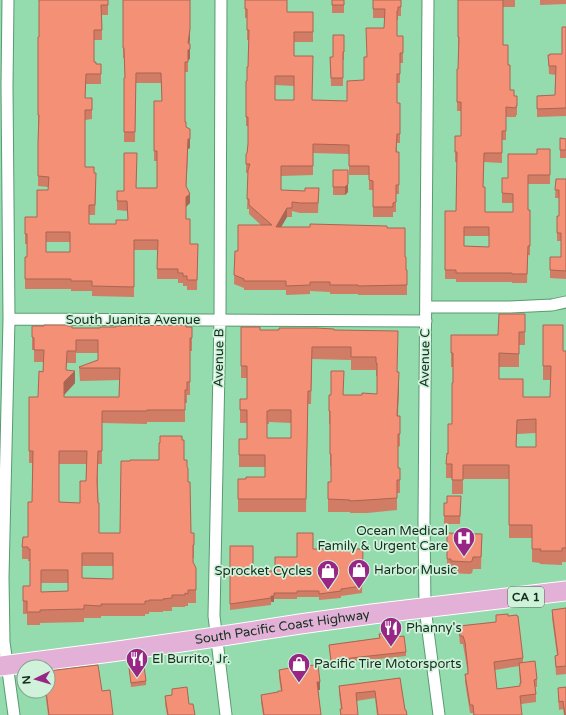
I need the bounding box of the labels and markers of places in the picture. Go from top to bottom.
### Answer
place label: Ocean Medical Family & Urgent Care [318,523,448,554]
hospital icon: Ocean Medical Family & Urgent Care [451,525,477,558]
shop icon: Harbor Music [346,557,372,590]
shop icon: Sprocket Cycles [315,558,341,591]
place label: Harbor Music [374,562,457,578]
place label: Sprocket Cycles [215,563,312,579]
restaurant icon: Phanny's [378,615,404,648]
place label: Phanny's [406,620,462,636]
restaurant icon: El Burrito, Jr. [124,646,150,679]
place label: El Burrito, Jr. [152,651,230,667]
shop icon: Pacific Tire Motorsports [286,651,312,684]
place label: Pacific Tire Motorsports [314,656,462,672]

